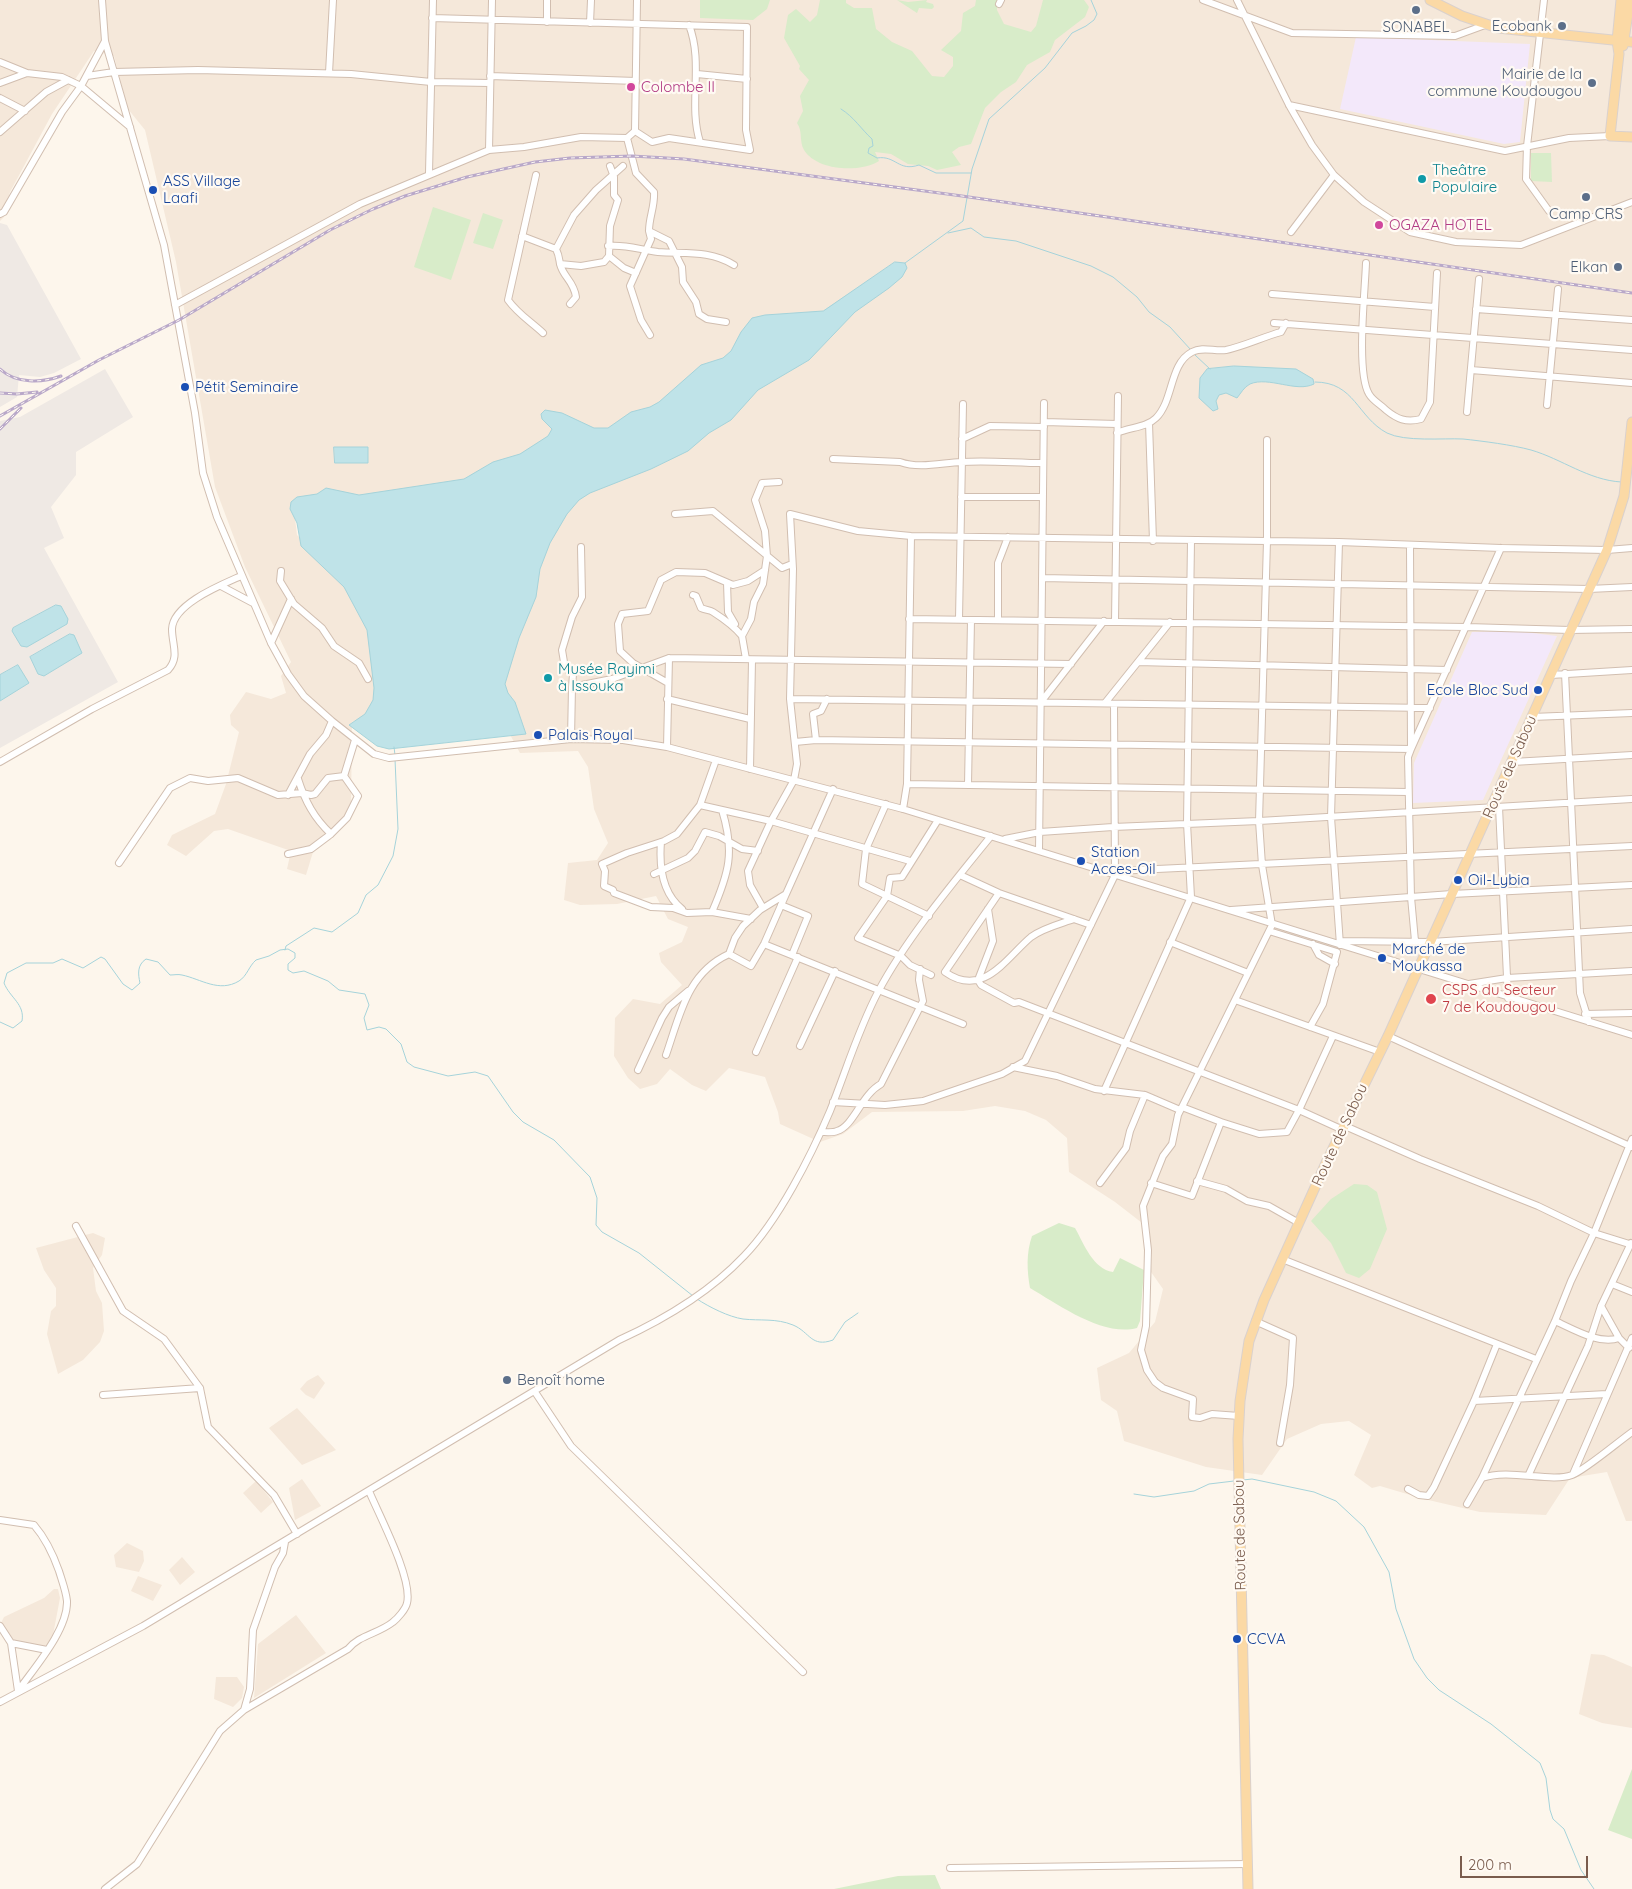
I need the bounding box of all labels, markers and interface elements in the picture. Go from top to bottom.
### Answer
marker: SONABEL [1410,4,1422,16]
place label: Ecobank [1492,17,1552,35]
place label: SONABEL [1383,18,1449,36]
marker: Ecobank [1556,20,1568,32]
place label: Mairie de la commune Koudougou [1427,65,1582,100]
marker: Mairie de la commune Koudougou [1586,77,1598,89]
place label: Colombe II [641,78,715,96]
marker: Colombe II [625,81,637,93]
place label: Theâtre Populaire [1432,161,1497,196]
place label: ASS Village Laafi [163,172,240,207]
marker: Theâtre Populaire [1416,173,1428,185]
marker: ASS Village Laafi [147,184,159,196]
marker: Camp CRS [1580,191,1592,203]
place label: Camp CRS [1549,205,1623,223]
place label: OGAZA HOTEL [1389,216,1492,234]
marker: OGAZA HOTEL [1373,219,1385,231]
place label: Elkan [1570,258,1608,276]
marker: Elkan [1612,261,1624,273]
place label: Pétit Seminaire [195,378,298,396]
marker: Pétit Seminaire [179,381,191,393]
place label: Musée Rayimi à Issouka [558,660,655,695]
marker: Musée Rayimi à Issouka [542,672,554,684]
place label: Ecole Bloc Sud [1427,681,1528,699]
marker: Ecole Bloc Sud [1532,684,1544,696]
street label: Route de Sabou [1479,713,1541,821]
place label: Palais Royal [548,726,633,744]
marker: Palais Royal [532,729,544,741]
place label: Station Acces-Oil [1091,843,1156,878]
marker: Station Acces-Oil [1075,855,1087,867]
place label: Oil-Lybia [1468,871,1530,889]
marker: Oil-Lybia [1452,874,1464,886]
place label: Marché de Moukassa [1392,940,1465,975]
marker: Marché de Moukassa [1376,952,1388,964]
place label: CSPS du Secteur 7 de Koudougou [1442,981,1556,1016]
marker: CSPS du Secteur 7 de Koudougou [1424,992,1438,1006]
street label: Route de Sabou [1308,1081,1372,1189]
place label: Benoît home [517,1371,605,1389]
marker: Benoît home [501,1374,513,1386]
street label: Route de Sabou [1230,1479,1250,1591]
place label: CCVA [1247,1630,1286,1648]
marker: CCVA [1231,1633,1243,1645]
scale bar [1462,1846,1590,1878]
text: 200 m [1468,1855,1512,1874]

